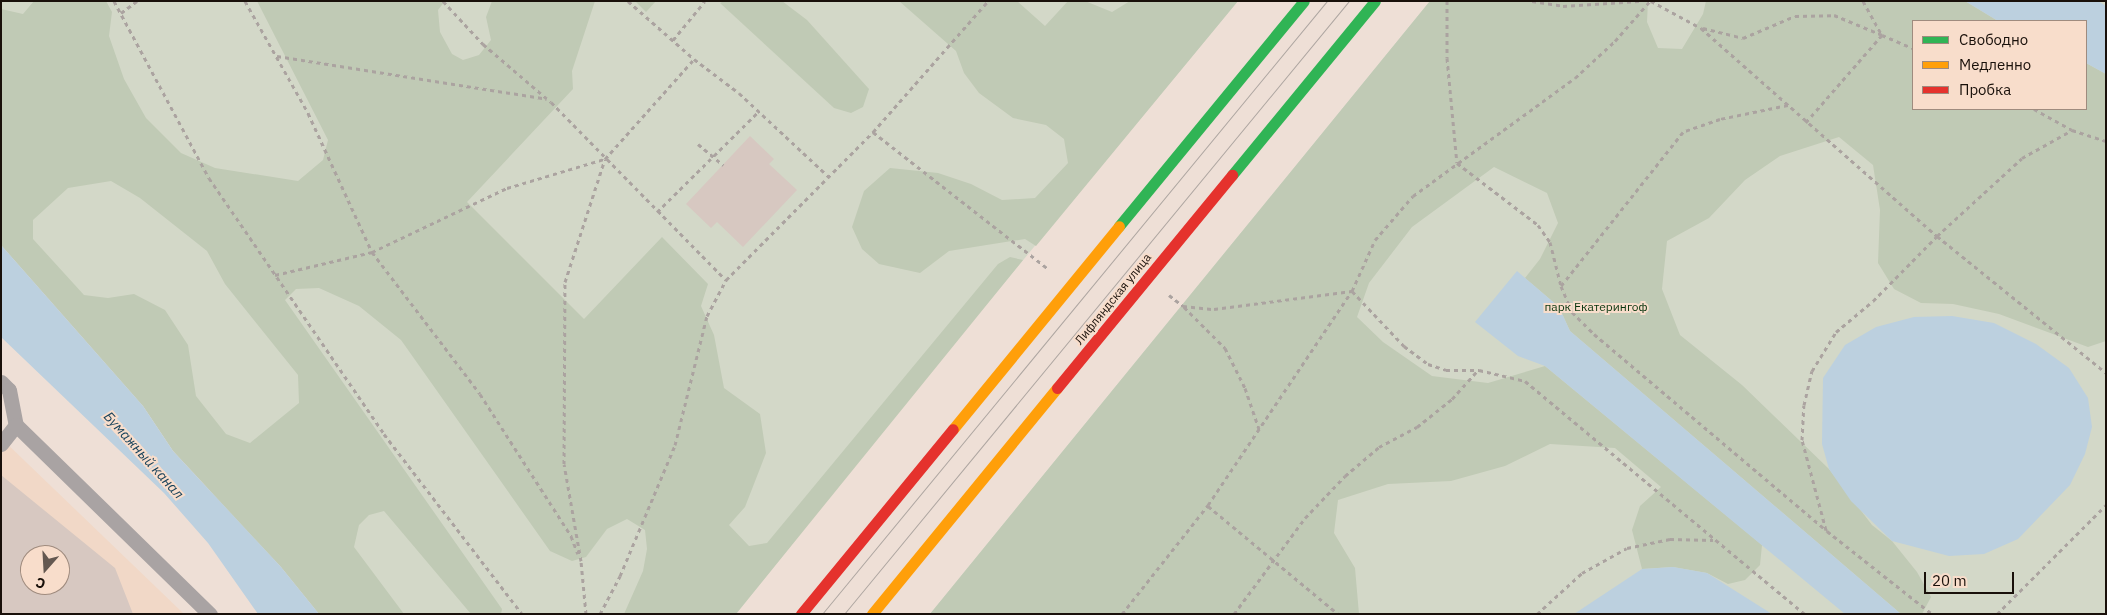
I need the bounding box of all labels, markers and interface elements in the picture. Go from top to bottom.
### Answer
legend [1912,20,2087,110]
text: Свободно [1959,30,2028,49]
text: Медленно [1959,55,2031,74]
text: Пробка [1959,80,2011,99]
street label: Лифляндская улица [1072,251,1154,347]
park label: парк Екатерингоф [1544,300,1648,314]
water label: Бумажный канал [100,408,188,502]
north arrow [20,545,70,595]
scale bar [1927,562,2017,594]
text: 20 m [1932,571,1967,590]
text: С [33,573,48,593]

